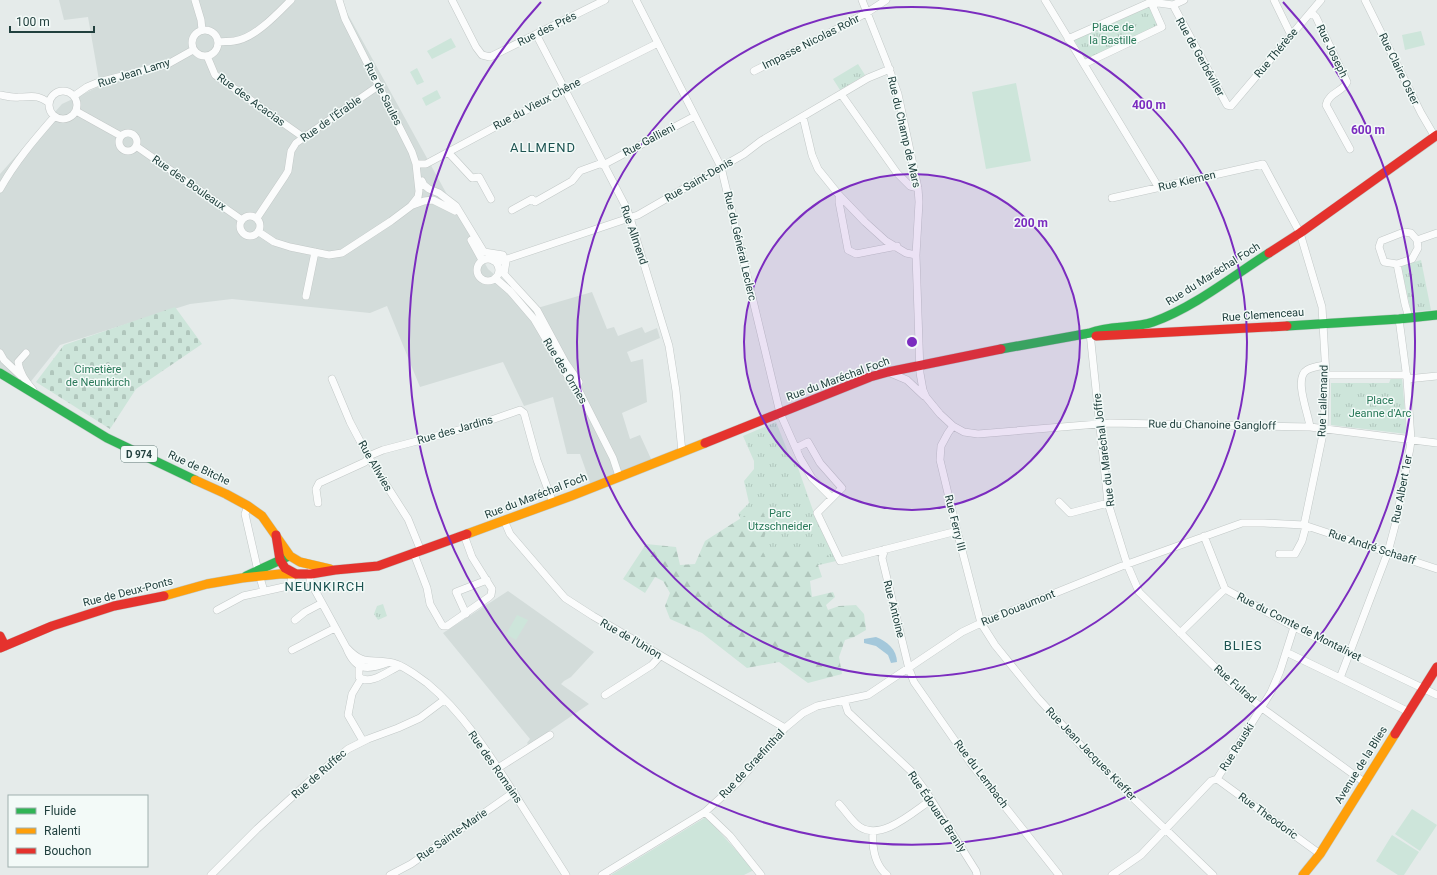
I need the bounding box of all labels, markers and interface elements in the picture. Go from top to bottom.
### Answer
scale bar [10,8,94,34]
street label: Rue des Prés [515,9,579,49]
street label: Impasse Nicolas Rohr [760,12,862,72]
text: 100 m [16,15,50,29]
street label: Rue de Gerbéviller [1173,15,1227,99]
park label: Place de la Bastille [1089,21,1137,47]
street label: Rue Joseph [1314,22,1350,80]
street label: Rue Thérèse [1252,25,1301,80]
street label: Rue Claire Oster [1376,31,1422,107]
street label: Rue Jean Lamy [96,56,172,90]
street label: Rue de Saules [362,60,405,128]
street label: Rue des Acacias [214,71,288,129]
street label: Rue du Vieux Chêne [491,75,583,133]
street label: Rue du Champ de Mars [885,75,923,189]
street label: Rue de l'Érable [298,93,364,145]
text: 400 m [1132,98,1166,112]
street label: Rue Gallieni [621,121,677,159]
text: 600 m [1351,123,1385,137]
district label: ALLMEND [510,140,576,155]
street label: Rue des Bouleaux [150,153,229,214]
street label: Rue Saint-Denis [662,155,736,205]
street label: Rue Kiemen [1157,168,1217,194]
street label: Rue du Général Leclerc [721,190,759,302]
street label: Rue Allmend [618,204,650,266]
text: 200 m [1014,216,1048,230]
street label: Rue du Maréchal Foch [1163,240,1263,308]
street label: Rue Clemenceau [1222,306,1304,324]
centre of rings [905,335,919,349]
street label: Rue des Ormes [540,336,590,406]
street label: Rue du Maréchal Foch [785,354,891,404]
park label: Cimetière de Neunkirch [66,363,130,389]
street label: Rue Lallemand [1315,365,1331,437]
street label: Rue du Maréchal Joffre [1091,392,1117,507]
park label: Place Jeanne d'Arc [1349,394,1412,420]
street label: Rue des Jardins [416,413,495,447]
street label: Rue du Chanoine Gangloff [1148,417,1276,433]
street label: Rue Allwies [355,438,395,494]
road number: D 974 [121,446,157,462]
street label: Rue de Bitche [166,448,232,488]
street label: Rue Albert 1er [1389,453,1415,524]
street label: Rue du Maréchal Foch [483,470,589,522]
street label: Rue Ferry III [942,493,968,553]
park label: Parc Utzschneider [748,507,812,533]
street label: Rue André Schaaff [1327,527,1417,567]
street label: Rue de Deux-Ponts [82,574,175,609]
district label: NEUNKIRCH [285,579,365,594]
street label: Rue Antoine [881,579,907,639]
street label: Rue Douaumont [979,587,1057,629]
street label: Rue du Comte de Montalivet [1235,590,1364,664]
street label: Rue de l'Union [598,616,664,662]
district label: BLIES [1224,638,1262,653]
street label: Rue Fulrad [1211,662,1259,706]
street label: Rue Jean Jacques Kieffer [1043,705,1139,804]
street label: Rue Rauski [1217,721,1257,773]
street label: Avenue de la Blies [1332,724,1390,806]
street label: Rue de Graefinthal [717,727,787,801]
street label: Rue des Romains [465,728,525,806]
street label: Rue du Lembach [951,737,1011,811]
street label: Rue de Ruffec [289,747,349,801]
street label: Rue Édouard Branly [905,769,969,856]
street label: Rue Theodoric [1236,790,1301,842]
legend [8,795,148,867]
text: Fluide [44,804,76,818]
street label: Rue Sainte-Marie [414,806,490,864]
text: Ralenti [44,824,81,838]
text: Bouchon [44,844,91,858]

